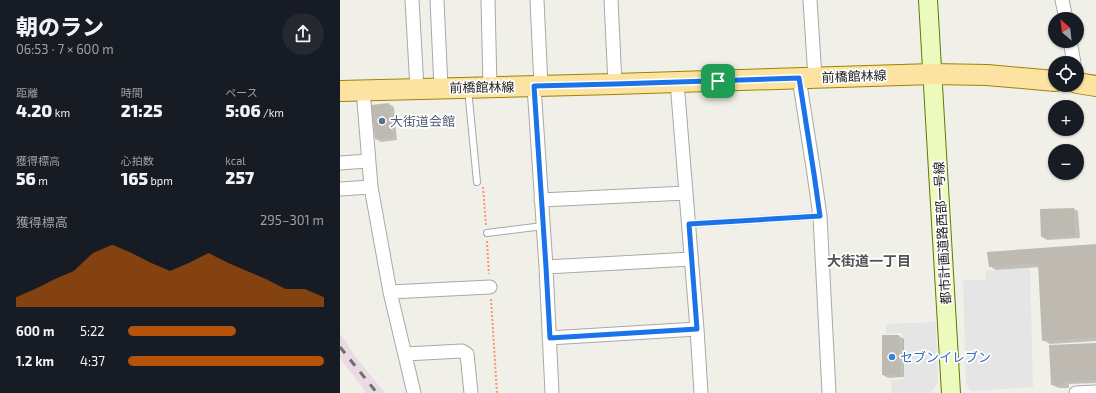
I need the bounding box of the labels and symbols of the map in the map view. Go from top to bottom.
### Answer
north arrow [1048,12,1084,48]
pin [701,64,735,98]
street label: 前橋館林線 [821,67,887,85]
street label: 前橋館林線 [449,78,515,96]
place label: 大街道会館 [390,113,455,129]
marker: 大街道会館 [377,116,387,126]
street label: 都市計画道路西部一号線 [930,161,954,305]
district label: 大街道一丁目 [827,252,911,269]
place label: セブンイレブン [900,349,991,365]
marker: セブンイレブン [887,352,897,362]

